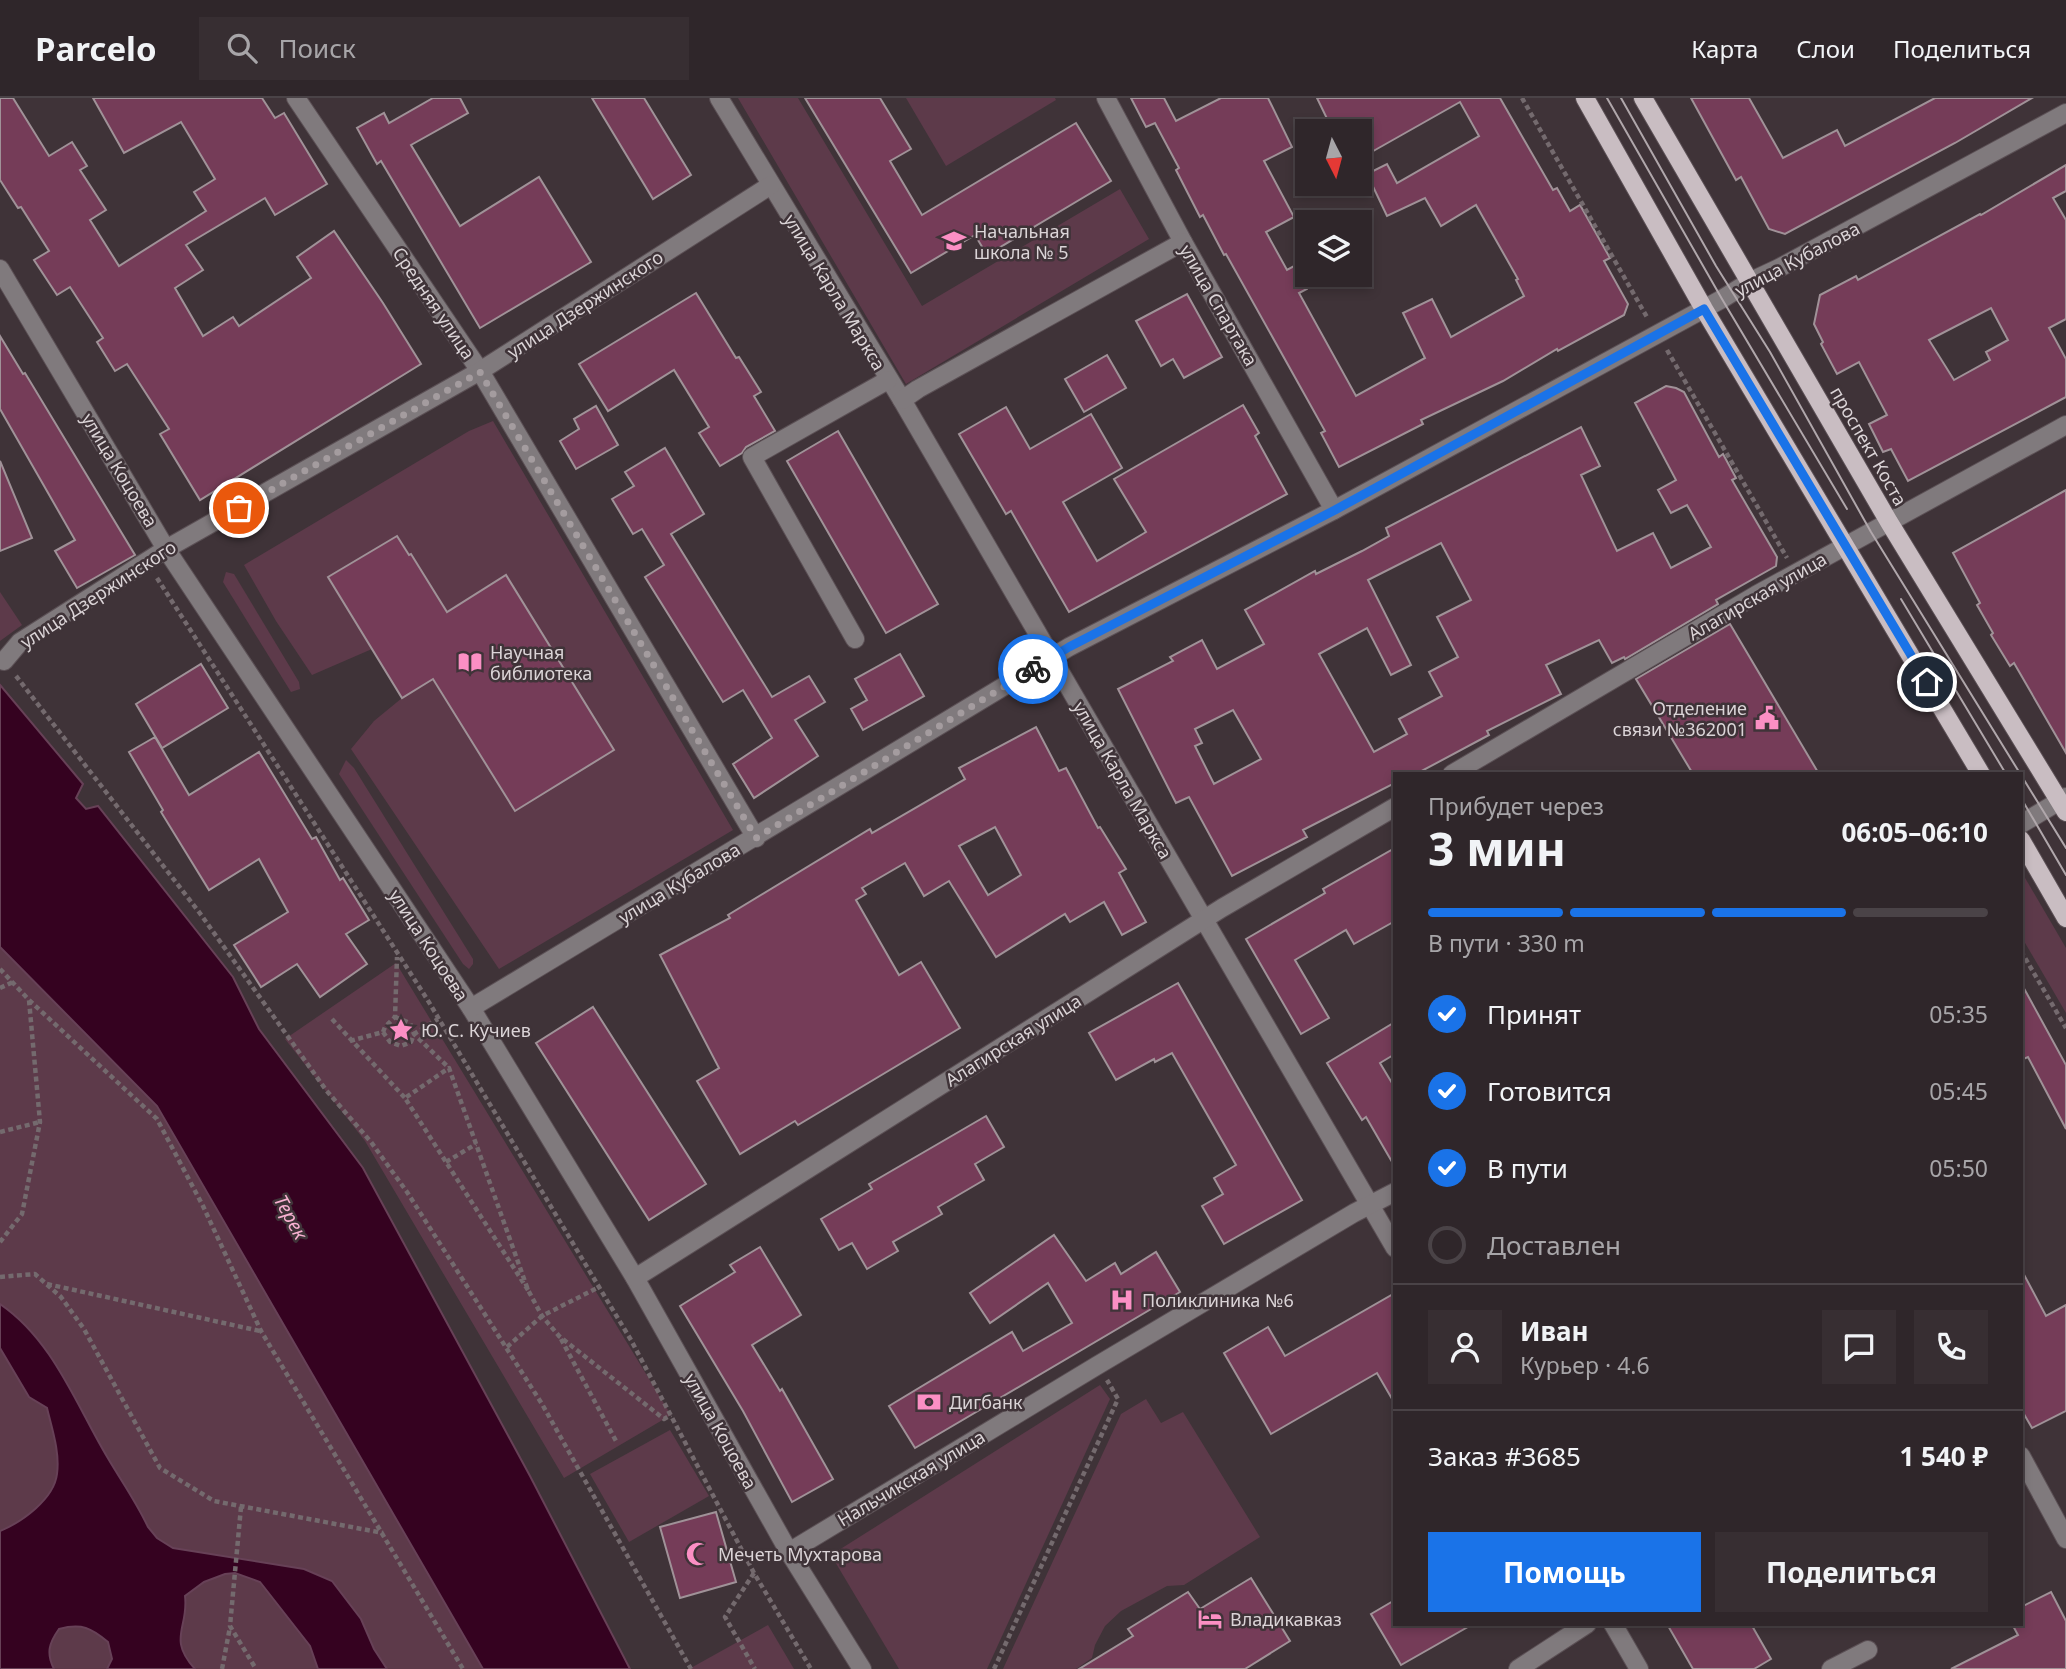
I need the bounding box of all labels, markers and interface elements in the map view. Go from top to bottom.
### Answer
search box [199,17,689,80]
text: Parcelo [35,26,157,71]
icon: search [223,29,261,67]
text: Поиск [279,30,356,66]
text: Карта [1691,32,1758,65]
text: Слои [1796,32,1855,65]
text: Поделиться [1893,32,2031,65]
north arrow [1295,119,1372,196]
map controls [1295,119,1372,287]
street label: улица Карла Маркса [779,209,891,375]
button: layers [1295,210,1372,287]
street label: улица Кубалова [1730,216,1864,302]
place label: Начальная школа № 5 [974,219,1070,264]
school or university icon: Начальная школа № 5 [940,227,968,255]
street label: улица Спартака [1174,240,1264,370]
street label: Средняя улица [388,242,480,364]
street label: улица Дзержинского [502,245,668,363]
street label: проспект Коста [1825,382,1913,510]
street label: улица Коцоева [76,408,164,532]
pin [209,478,269,538]
icon: bag [220,489,258,527]
street label: улица Дзержинского [15,535,181,653]
street label: Алагирская улица [1683,547,1831,645]
courier [998,634,1068,704]
place label: Научная библиотека [490,640,592,685]
library icon: Научная библиотека [456,648,484,676]
icon: bike [1014,650,1052,688]
pin [1897,652,1957,712]
icon: home [1908,663,1946,701]
place label: Отделение связи №362001 [1613,696,1747,741]
street label: улица Карла Маркса [1068,697,1178,863]
public building icon: Отделение связи №362001 [1753,704,1781,732]
text: Прибудет через [1428,790,1604,822]
text: 06:05–06:10 [1841,814,1988,850]
text: 3 мин [1428,817,1566,879]
street label: улица Кубалова [614,837,744,929]
street label: улица Коцоева [384,884,474,1006]
text: В пути · 330 m [1428,927,1585,959]
street label: Алагирская улица [940,988,1086,1092]
icon: check [1428,995,1466,1033]
text: Принят [1487,996,1581,1032]
text: 05:35 [1929,998,1988,1030]
place icon: Ю. С. Кучиев [387,1016,415,1044]
place label: Ю. С. Кучиев [421,1018,531,1042]
icon: check [1428,1072,1466,1110]
text: Готовится [1487,1073,1612,1109]
text: 05:45 [1929,1075,1988,1107]
icon: check [1428,1149,1466,1187]
text: В пути [1487,1150,1568,1186]
text: 05:50 [1929,1152,1988,1184]
water label: Терек [268,1190,315,1245]
text: Доставлен [1487,1227,1621,1263]
hospital icon: Поликлиника №6 [1108,1286,1136,1314]
place label: Поликлиника №6 [1142,1288,1294,1312]
button: person [1428,1310,1502,1384]
button: chat [1822,1310,1896,1384]
button: phone [1914,1310,1988,1384]
text: Иван [1520,1313,1589,1349]
text: Курьер · 4.6 [1520,1349,1650,1381]
street label: улица Коцоева [679,1369,763,1493]
bank icon: Дигбанк [915,1388,943,1416]
place label: Дигбанк [949,1390,1023,1414]
street label: Нальчикская улица [833,1424,989,1532]
text: Заказ #3685 [1428,1438,1581,1474]
text: 1 540 ₽ [1899,1438,1988,1474]
button: Помощь [1428,1532,1701,1612]
button: Поделиться [1715,1532,1988,1612]
mosque icon: Мечеть Мухтарова [684,1540,712,1568]
place label: Мечеть Мухтарова [718,1542,882,1566]
hotel icon: Владикавказ [1196,1605,1224,1633]
place label: Владикавказ [1230,1607,1342,1631]

